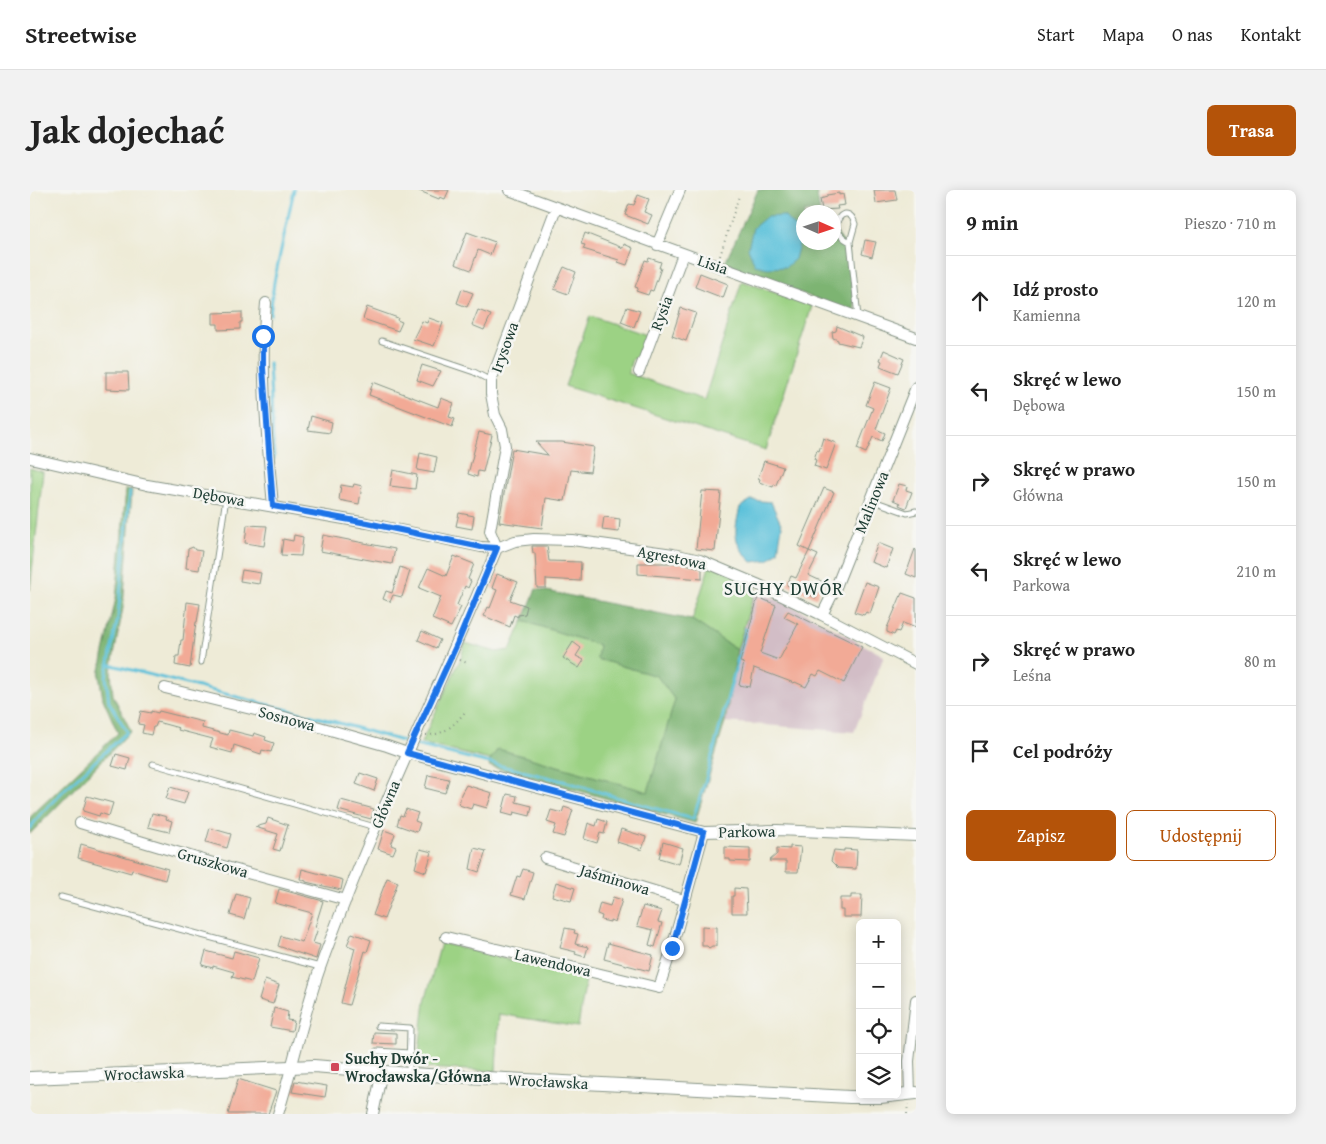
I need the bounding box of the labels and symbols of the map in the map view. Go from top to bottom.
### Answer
north arrow [796,205,841,250]
street label: Lisia [695,248,732,280]
street label: Rysia [644,292,679,334]
street label: Irysowa [484,318,524,376]
route start [252,325,275,348]
street label: Malinowa [848,467,895,537]
street label: Dębowa [191,480,247,512]
street label: Agrestowa [635,539,709,576]
district label: SUCHY DWÓR [724,574,844,602]
street label: Sosnowa [256,699,318,737]
street label: Główna [364,776,406,832]
street label: Parkowa [718,818,776,843]
street label: Gruszkowa [175,840,252,884]
street label: Jaśminowa [575,856,653,901]
route end [661,937,684,960]
street label: Lawendowa [512,942,594,983]
place label: Suchy Dwór - Wrocławska/Główna [345,1046,492,1088]
street label: Wrocławska [103,1060,185,1086]
marker: Suchy Dwór - Wrocławska/Główna [329,1061,341,1073]
street label: Wrocławska [507,1067,589,1095]

